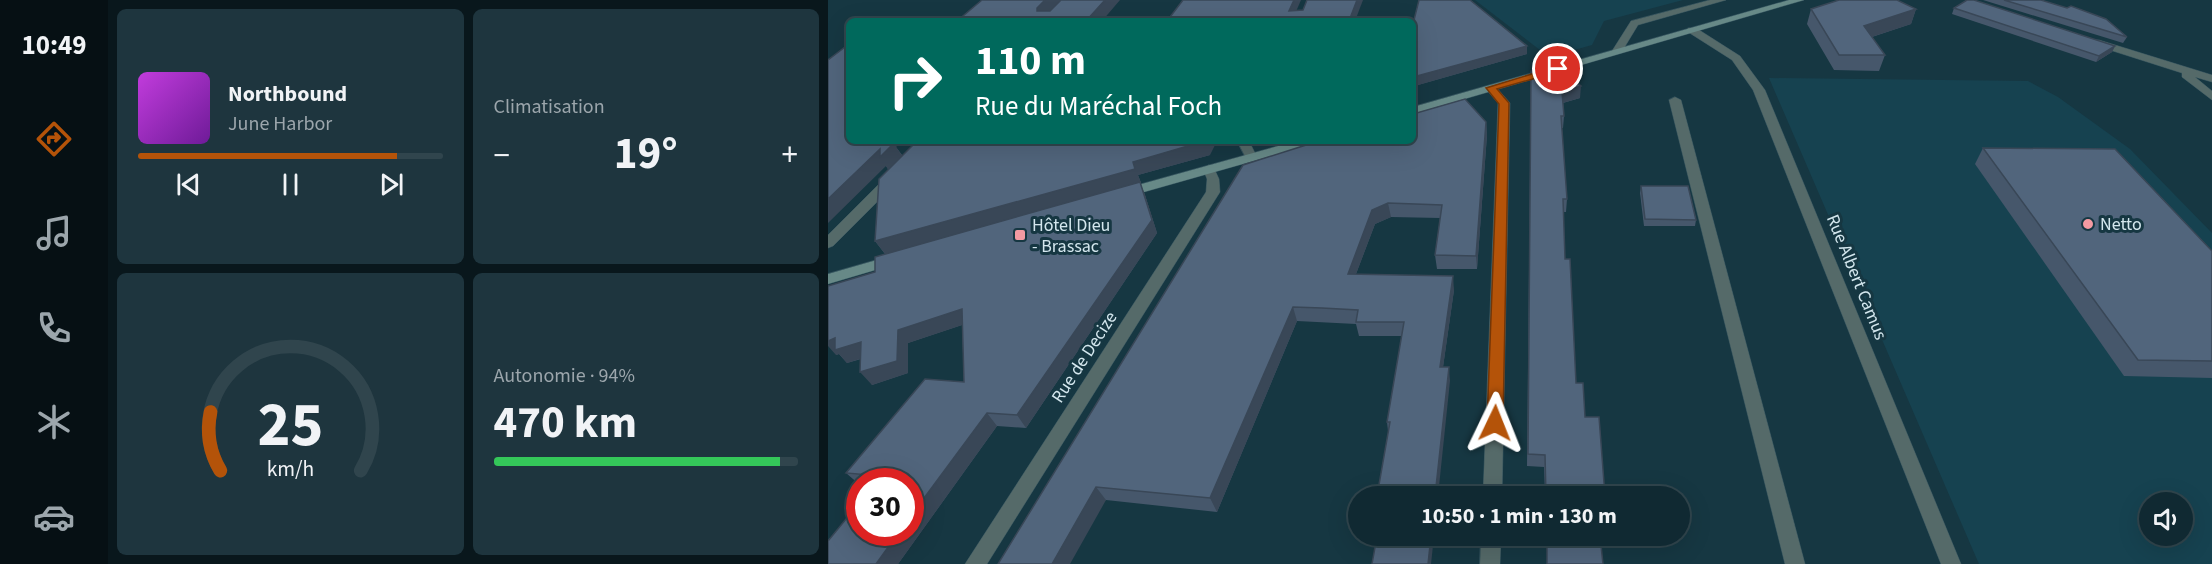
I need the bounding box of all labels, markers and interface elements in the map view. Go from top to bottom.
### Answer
text: 10:49 [21,26,87,65]
text: 110 m [975,31,1086,91]
icon: right [876,42,954,120]
pin [1532,43,1583,94]
icon: arrive [1541,52,1574,85]
text: Northbound [228,78,347,110]
text: Rue du Maréchal Foch [975,87,1222,126]
text: Climatisation [494,93,605,121]
text: June Harbor [228,110,332,138]
icon: directions [33,118,75,160]
text: 19° [614,122,678,186]
text: − [494,132,510,179]
text: + [782,132,798,179]
icon: previous [172,168,205,201]
icon: pause [274,168,307,201]
icon: next [375,168,408,201]
street label: Rue Albert Camus [1820,211,1893,344]
icon: music [33,212,75,254]
place label: Netto [2100,212,2142,237]
place label: Hôtel Dieu - Brassac [1032,213,1110,259]
marker: Netto [2081,217,2095,231]
marker: Hôtel Dieu - Brassac [1013,228,1027,242]
icon: phone [33,307,75,349]
street label: Rue de Decize [1046,307,1123,408]
text: Autonomie · 94% [494,362,635,390]
text: 25 [257,381,323,470]
text: 470 km [494,391,637,455]
position arrow [1463,391,1527,455]
icon: climate [33,401,75,443]
text: km/h [266,454,314,485]
speed limit sign: 30 [846,468,924,546]
map controls [2139,492,2193,546]
button: sound [2139,492,2193,546]
icon: car [33,496,75,538]
text: 10:50 · 1 min · 130 m [1421,500,1617,532]

